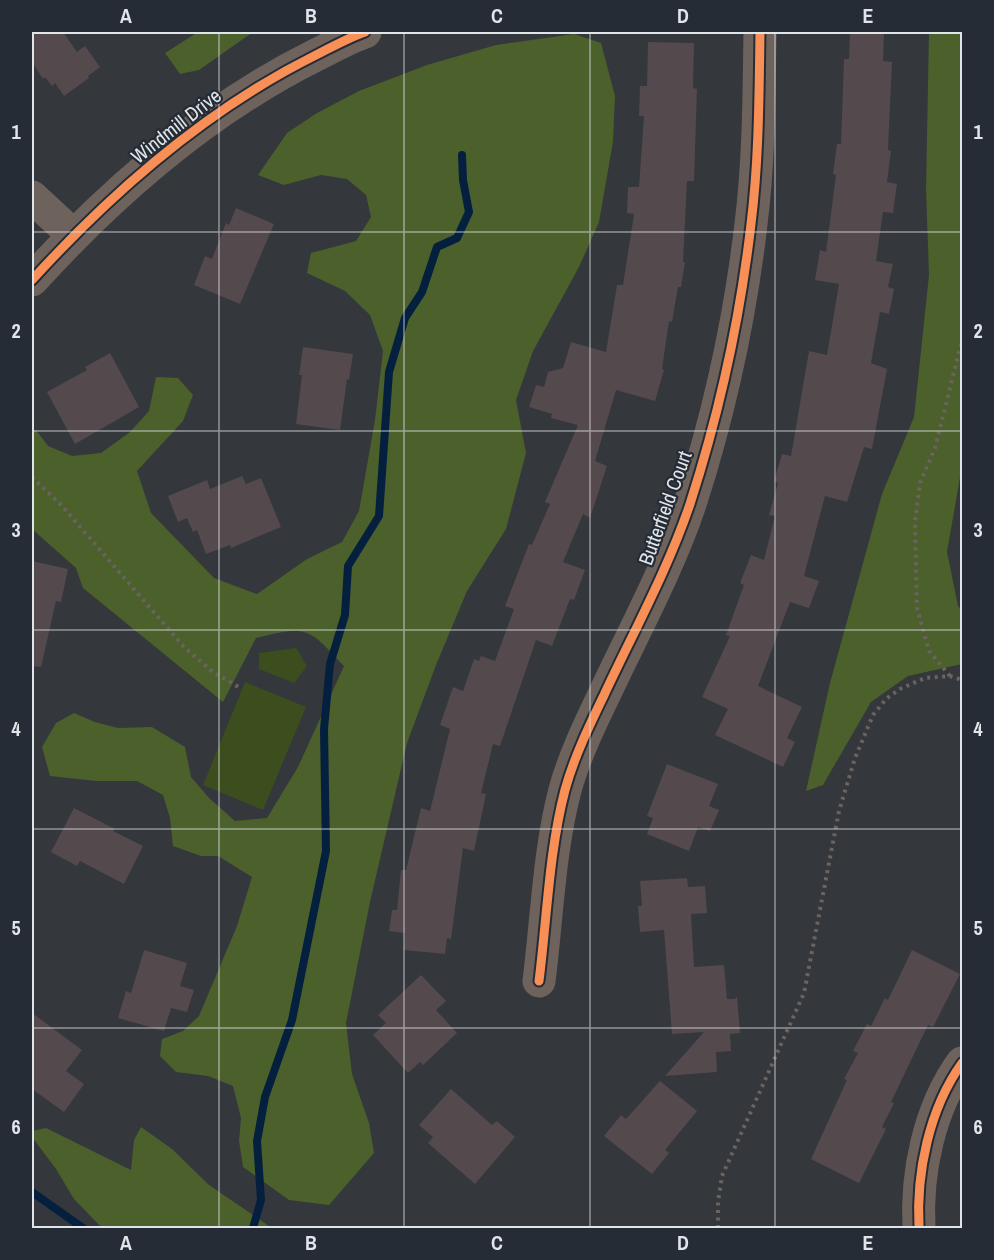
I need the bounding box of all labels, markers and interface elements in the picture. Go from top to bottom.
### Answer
text: A [120,2,132,29]
text: B [305,2,317,29]
text: C [491,2,503,29]
text: D [677,2,689,29]
text: E [863,2,874,29]
street label: Windmill Drive [125,82,226,169]
text: 1 [11,118,21,145]
text: 1 [973,118,983,145]
text: 2 [11,317,21,344]
text: 2 [973,317,983,344]
street label: Butterfield Court [631,447,698,569]
text: 3 [11,516,21,543]
text: 3 [973,516,983,543]
text: 4 [11,715,21,742]
text: 4 [973,715,983,742]
text: 5 [11,914,21,941]
text: 5 [973,914,983,941]
text: 6 [11,1113,21,1140]
text: 6 [973,1113,983,1140]
text: A [120,1229,132,1256]
text: B [305,1229,317,1256]
text: C [491,1229,503,1256]
text: D [677,1229,689,1256]
text: E [863,1229,874,1256]

